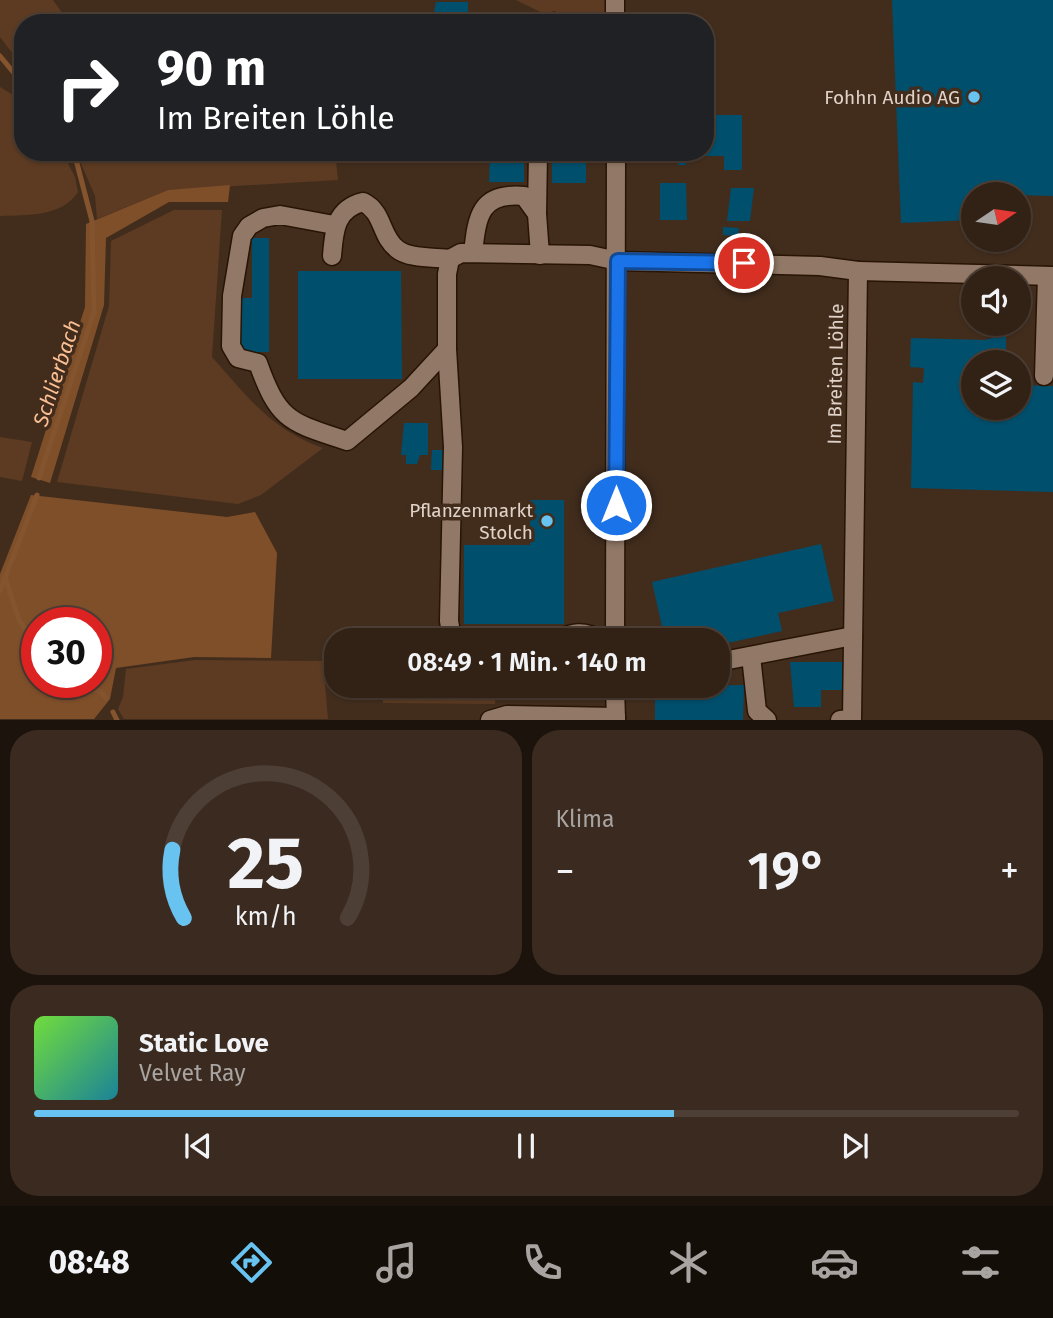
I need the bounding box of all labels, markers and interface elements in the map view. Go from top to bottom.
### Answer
text: 90 m [157,39,266,98]
icon: right [42,42,133,133]
place label: Fohhn Audio AG [824,86,960,109]
marker: Fohhn Audio AG [966,89,982,105]
text: Im Breiten Löhle [157,99,395,137]
north arrow [961,182,1031,252]
map controls [961,182,1031,420]
pin [714,233,774,293]
icon: arrive [725,244,763,282]
button: sound [961,266,1031,336]
street label: Im Breiten Löhle [823,303,848,445]
water label: Schlierbach [27,316,86,430]
button: layers [961,350,1031,420]
position arrow [579,468,653,542]
place label: Pflanzenmarkt Stolch [409,499,533,544]
marker: Pflanzenmarkt Stolch [539,513,555,529]
speed limit sign: 30 [21,607,112,698]
text: 08:49 · 1 Min. · 140 m [407,647,647,678]
text: Klima [556,805,615,833]
text: 25 [227,821,304,908]
text: 19° [748,840,827,903]
text: − [556,848,575,894]
text: + [1000,848,1019,894]
text: km/h [235,902,297,932]
text: Static Love [139,1028,269,1059]
text: Velvet Ray [139,1059,246,1087]
icon: previous [179,1127,217,1165]
icon: pause [507,1127,545,1165]
icon: next [836,1127,874,1165]
icon: directions [227,1238,276,1287]
icon: music [372,1238,421,1287]
icon: phone [518,1238,567,1287]
icon: climate [664,1238,713,1287]
icon: car [810,1238,859,1287]
icon: filters [956,1238,1005,1287]
text: 08:48 [48,1243,130,1281]

